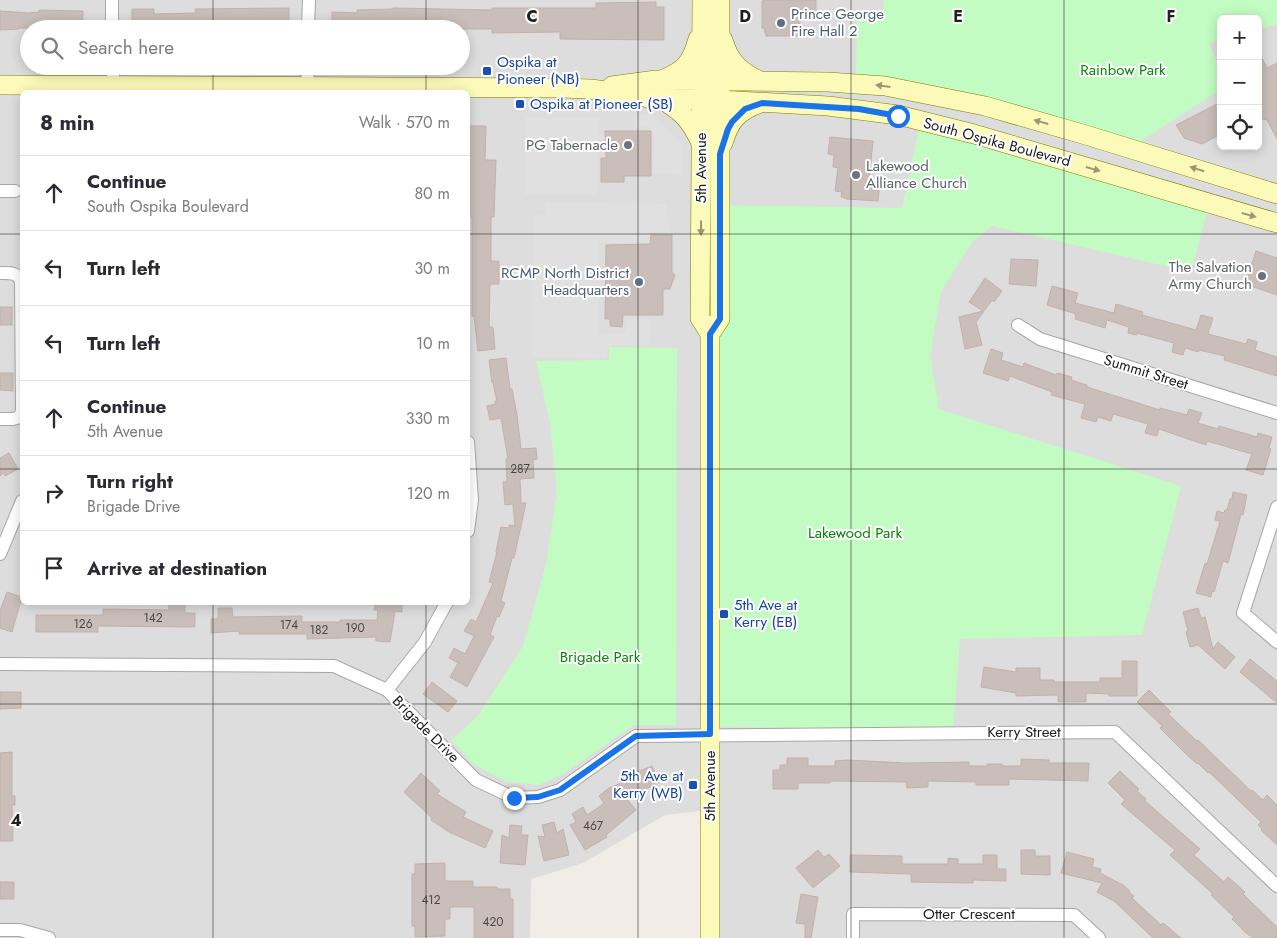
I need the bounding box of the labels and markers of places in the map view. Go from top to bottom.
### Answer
place label: Prince George Fire Hall 2 [791,3,884,42]
marker: Prince George Fire Hall 2 [775,17,787,29]
place label: Ospika at Pioneer (NB) [497,51,580,90]
marker: Ospika at Pioneer (NB) [481,65,493,77]
place label: Ospika at Pioneer (SB) [530,93,673,115]
marker: Ospika at Pioneer (SB) [514,98,526,110]
place label: PG Tabernacle [526,134,618,156]
marker: PG Tabernacle [622,139,634,151]
place label: Lakewood Alliance Church [866,155,967,194]
marker: Lakewood Alliance Church [850,169,862,181]
place label: The Salvation Army Church [1168,256,1252,295]
place label: RCMP North District Headquarters [501,262,629,301]
marker: The Salvation Army Church [1256,270,1268,282]
marker: RCMP North District Headquarters [633,276,645,288]
place label: 5th Ave at Kerry (EB) [734,594,798,633]
marker: 5th Ave at Kerry (EB) [718,608,730,620]
place label: 5th Ave at Kerry (WB) [613,765,683,804]
marker: 5th Ave at Kerry (WB) [687,779,699,791]

